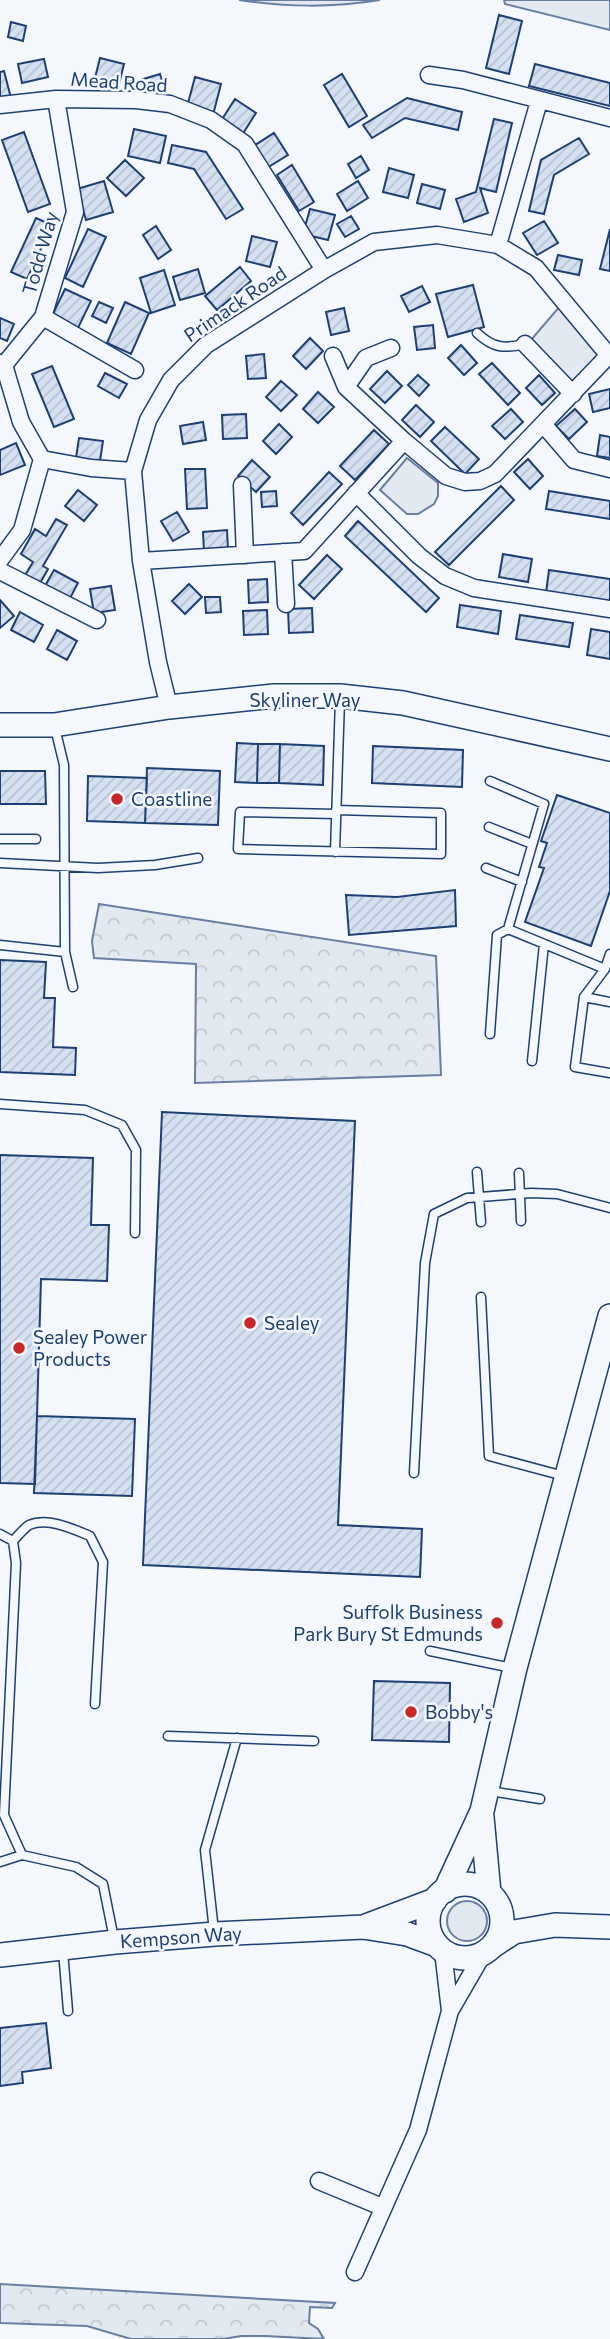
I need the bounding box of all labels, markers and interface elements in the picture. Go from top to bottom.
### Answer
street label: Mead Road [70,67,168,96]
street label: Todd Way [17,208,62,297]
street label: Primack Road [179,261,290,346]
street label: Skyliner Way [249,688,361,711]
place label: Coastline [131,787,212,810]
marker: Coastline [109,791,125,807]
place label: Sealey [264,1311,320,1334]
marker: Sealey [242,1315,258,1331]
place label: Sealey Power Products [33,1325,148,1370]
marker: Sealey Power Products [11,1340,27,1356]
place label: Suffolk Business Park Bury St Edmunds [293,1600,483,1645]
marker: Suffolk Business Park Bury St Edmunds [489,1615,505,1631]
place label: Bobby's [425,1700,493,1723]
marker: Bobby's [403,1704,419,1720]
street label: Kempson Way [119,1921,243,1952]

